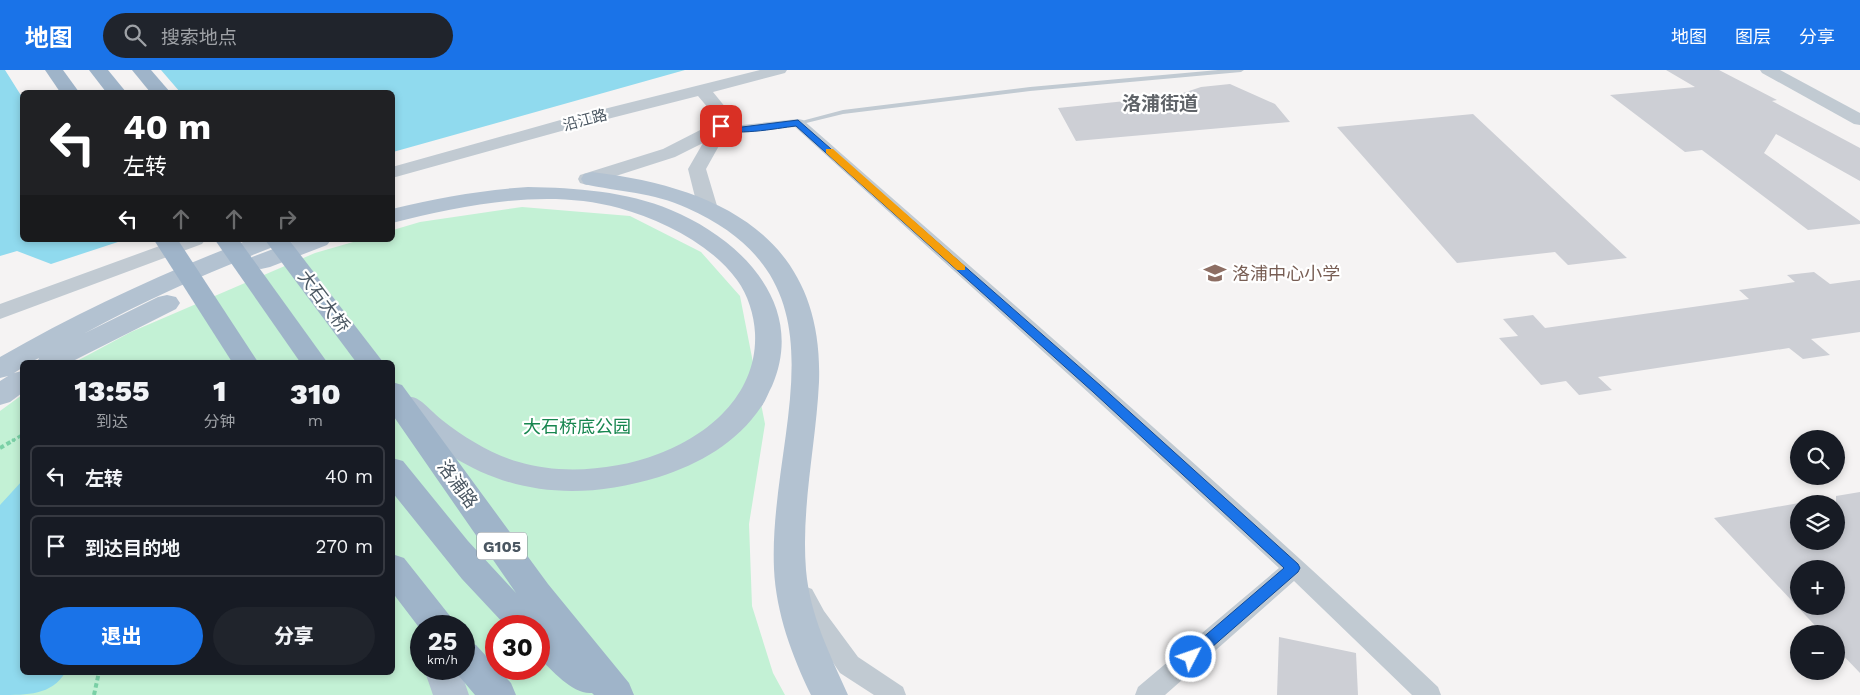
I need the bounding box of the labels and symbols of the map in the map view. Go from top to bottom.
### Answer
district label: 洛浦街道 [1122,92,1198,115]
street label: 沿江路 [561,105,609,135]
pin [700,105,742,147]
school or university icon: 洛浦中心小学 [1202,260,1228,286]
place label: 洛浦中心小学 [1232,263,1340,284]
street label: 大石大桥 [294,266,354,336]
park label: 大石桥底公园 [523,416,631,437]
street label: 洛浦路 [434,456,482,512]
road number: G105 [477,532,527,560]
speed limit sign: 30 [485,615,550,680]
position arrow [1164,630,1216,682]

